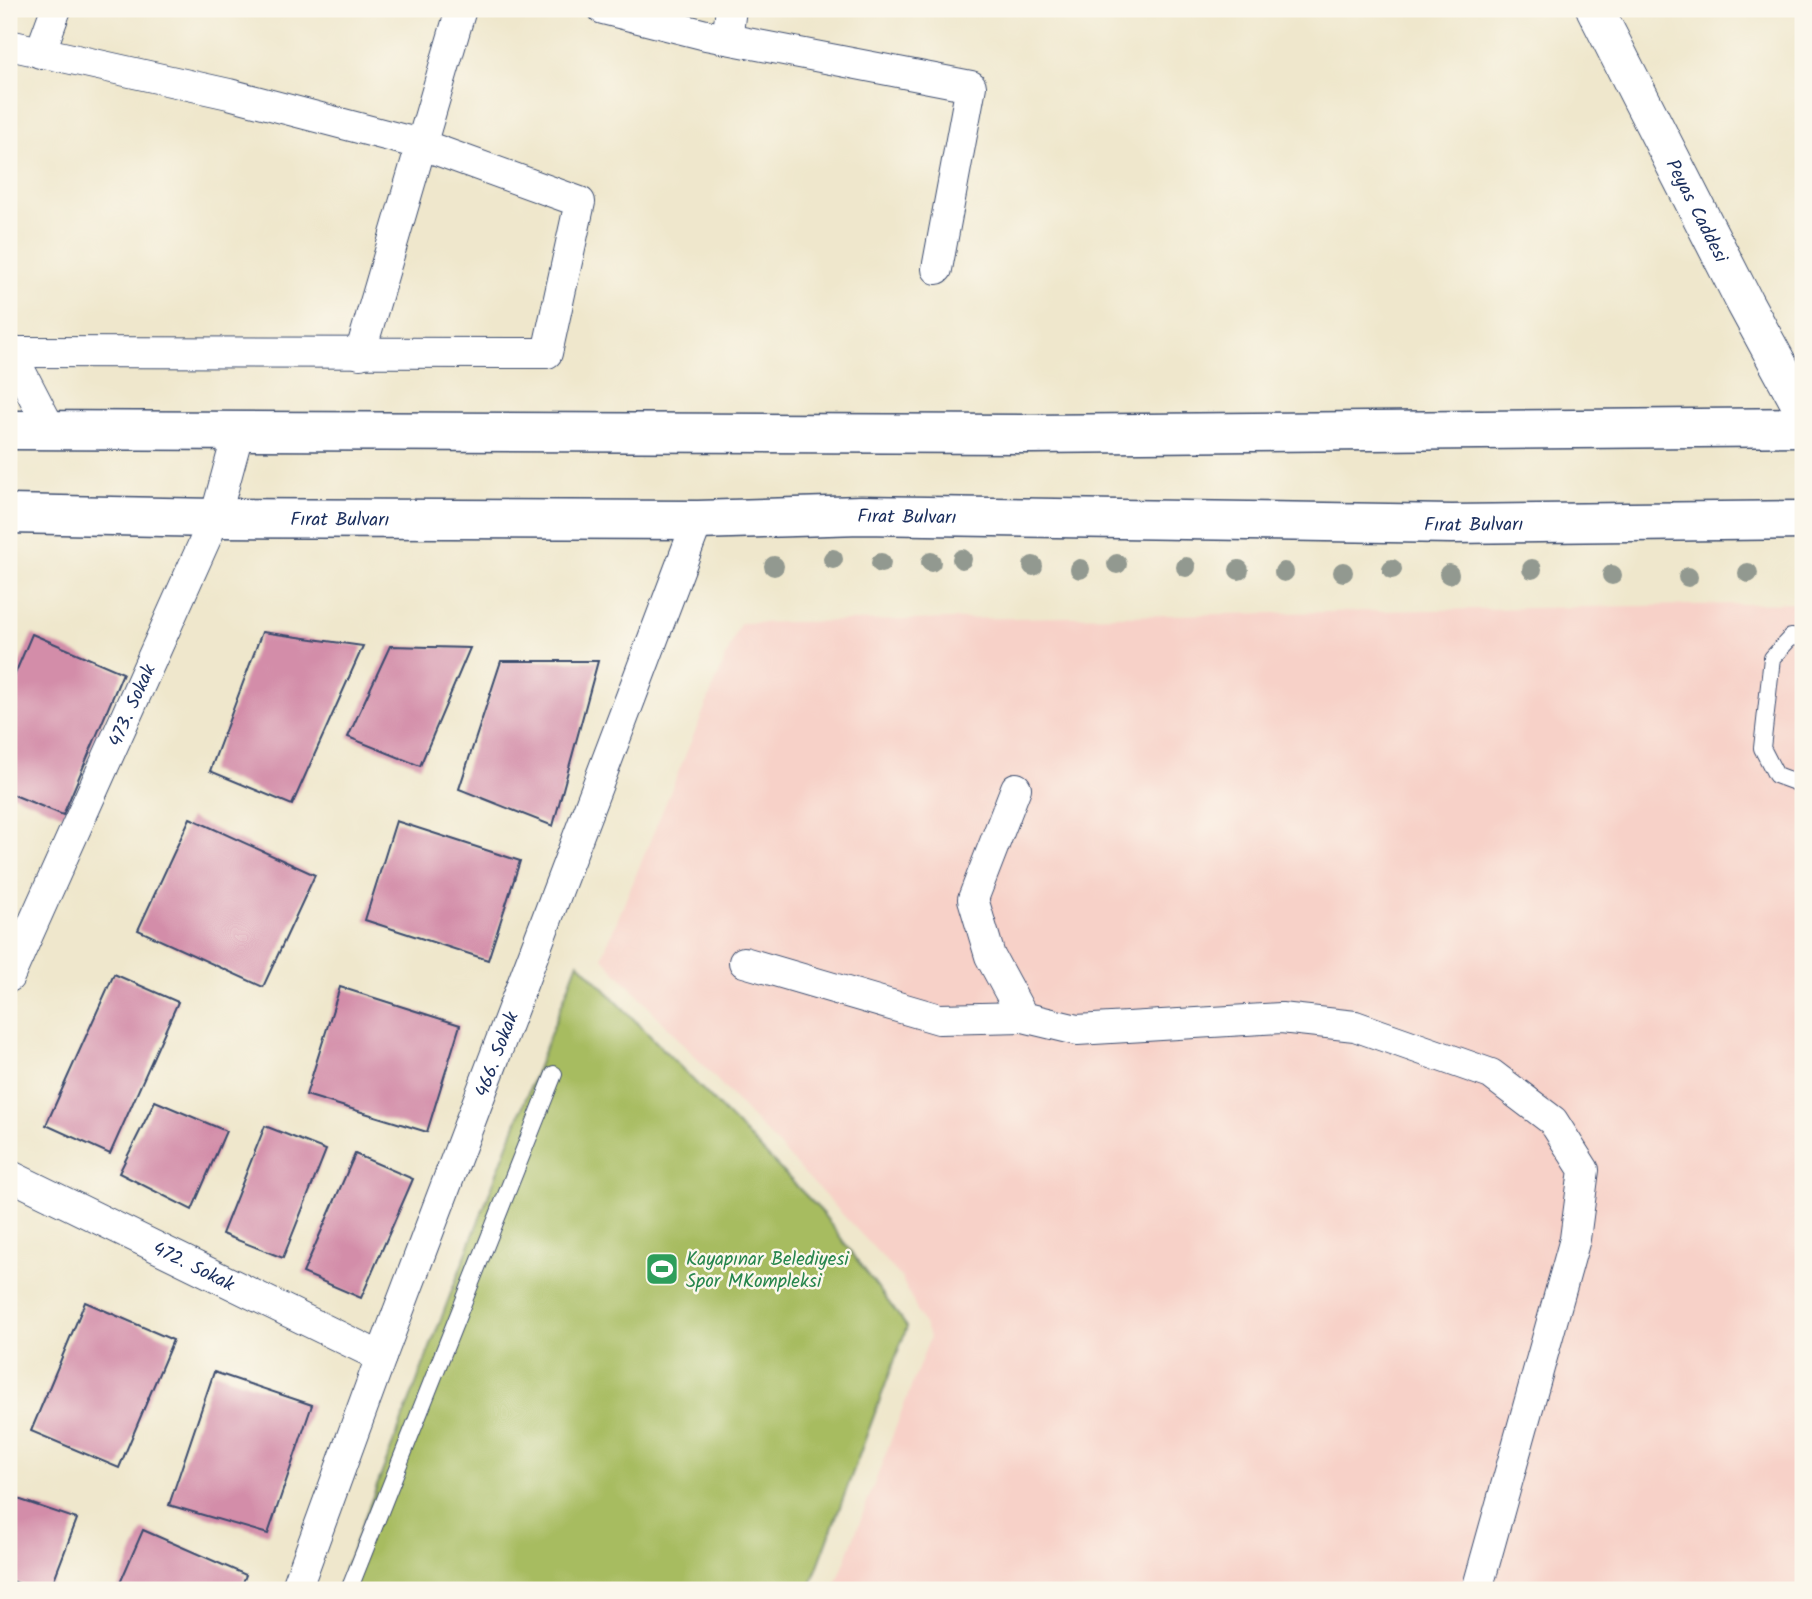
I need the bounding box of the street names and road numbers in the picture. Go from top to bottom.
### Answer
street label: Peyas Caddesi [1657,154,1736,270]
street label: Fırat Bulvarı [857,502,957,533]
street label: Fırat Bulvarı [290,505,390,536]
street label: Fırat Bulvarı [1424,510,1524,541]
street label: 473. Sokak [101,660,165,752]
street label: 466. Sokak [468,1008,527,1102]
street label: 472. Sokak [147,1235,239,1300]

